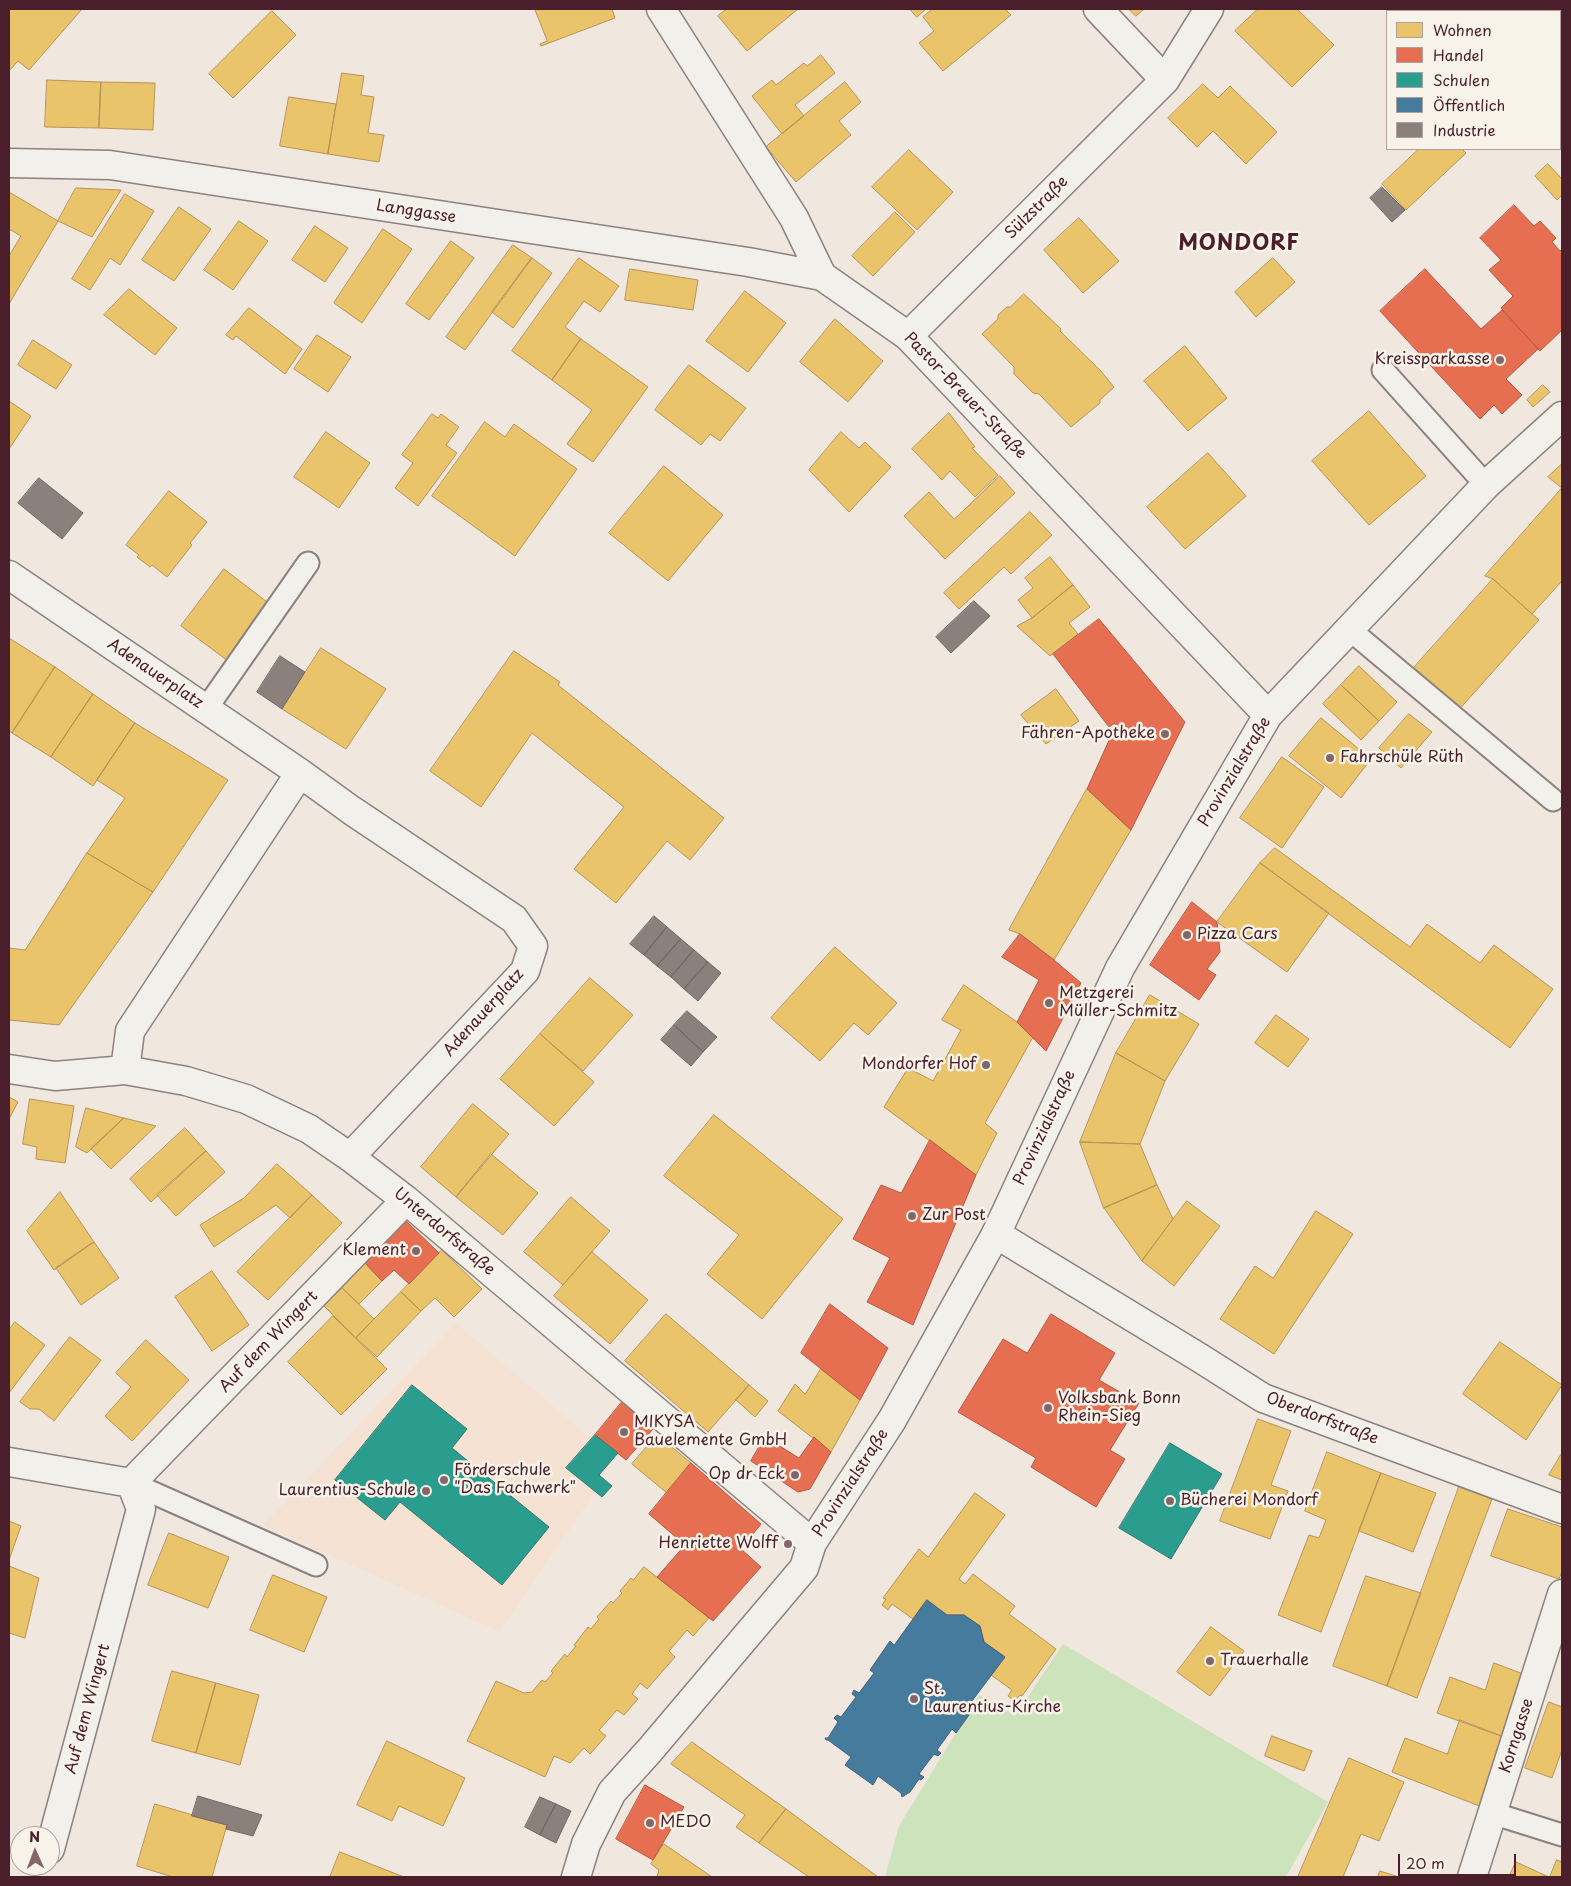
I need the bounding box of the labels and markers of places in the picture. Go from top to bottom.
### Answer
place label: Kreissparkasse [1375,350,1490,370]
marker: Kreissparkasse [1494,354,1506,366]
place label: Fähren-Apotheke [1021,724,1155,744]
marker: Fähren-Apotheke [1159,728,1171,740]
place label: Fahrschüle Rüth [1340,748,1464,768]
marker: Fahrschüle Rüth [1324,752,1336,764]
place label: Pizza Cars [1197,925,1278,945]
marker: Pizza Cars [1181,929,1193,941]
place label: Metzgerei Müller-Schmitz [1059,984,1177,1022]
marker: Metzgerei Müller-Schmitz [1043,997,1055,1009]
place label: Mondorfer Hof [862,1055,976,1075]
marker: Mondorfer Hof [980,1059,992,1071]
place label: Zur Post [922,1206,986,1226]
marker: Zur Post [906,1210,918,1222]
place label: Klement [342,1241,406,1261]
marker: Klement [410,1245,422,1257]
place label: Volksbank Bonn Rhein-Sieg [1058,1389,1181,1427]
marker: Volksbank Bonn Rhein-Sieg [1042,1402,1054,1414]
place label: MIKYSA Bauelemente GmbH [634,1413,787,1451]
marker: MIKYSA Bauelemente GmbH [618,1426,630,1438]
place label: Förderschule "Das Fachwerk" [454,1461,576,1499]
place label: Op dr Eck [708,1465,785,1485]
marker: Op dr Eck [789,1469,801,1481]
marker: Förderschule "Das Fachwerk" [438,1474,450,1486]
place label: Laurentius-Schule [279,1481,416,1501]
marker: Laurentius-Schule [420,1485,432,1497]
place label: Bücherei Mondorf [1180,1491,1318,1511]
marker: Bücherei Mondorf [1164,1495,1176,1507]
place label: Henriette Wolff [659,1534,778,1554]
marker: Henriette Wolff [782,1538,794,1550]
place label: Trauerhalle [1220,1651,1309,1671]
marker: Trauerhalle [1204,1655,1216,1667]
place label: St. Laurentius-Kirche [924,1680,1061,1718]
marker: St. Laurentius-Kirche [908,1693,920,1705]
place label: MEDO [660,1813,711,1833]
marker: MEDO [644,1817,656,1829]

